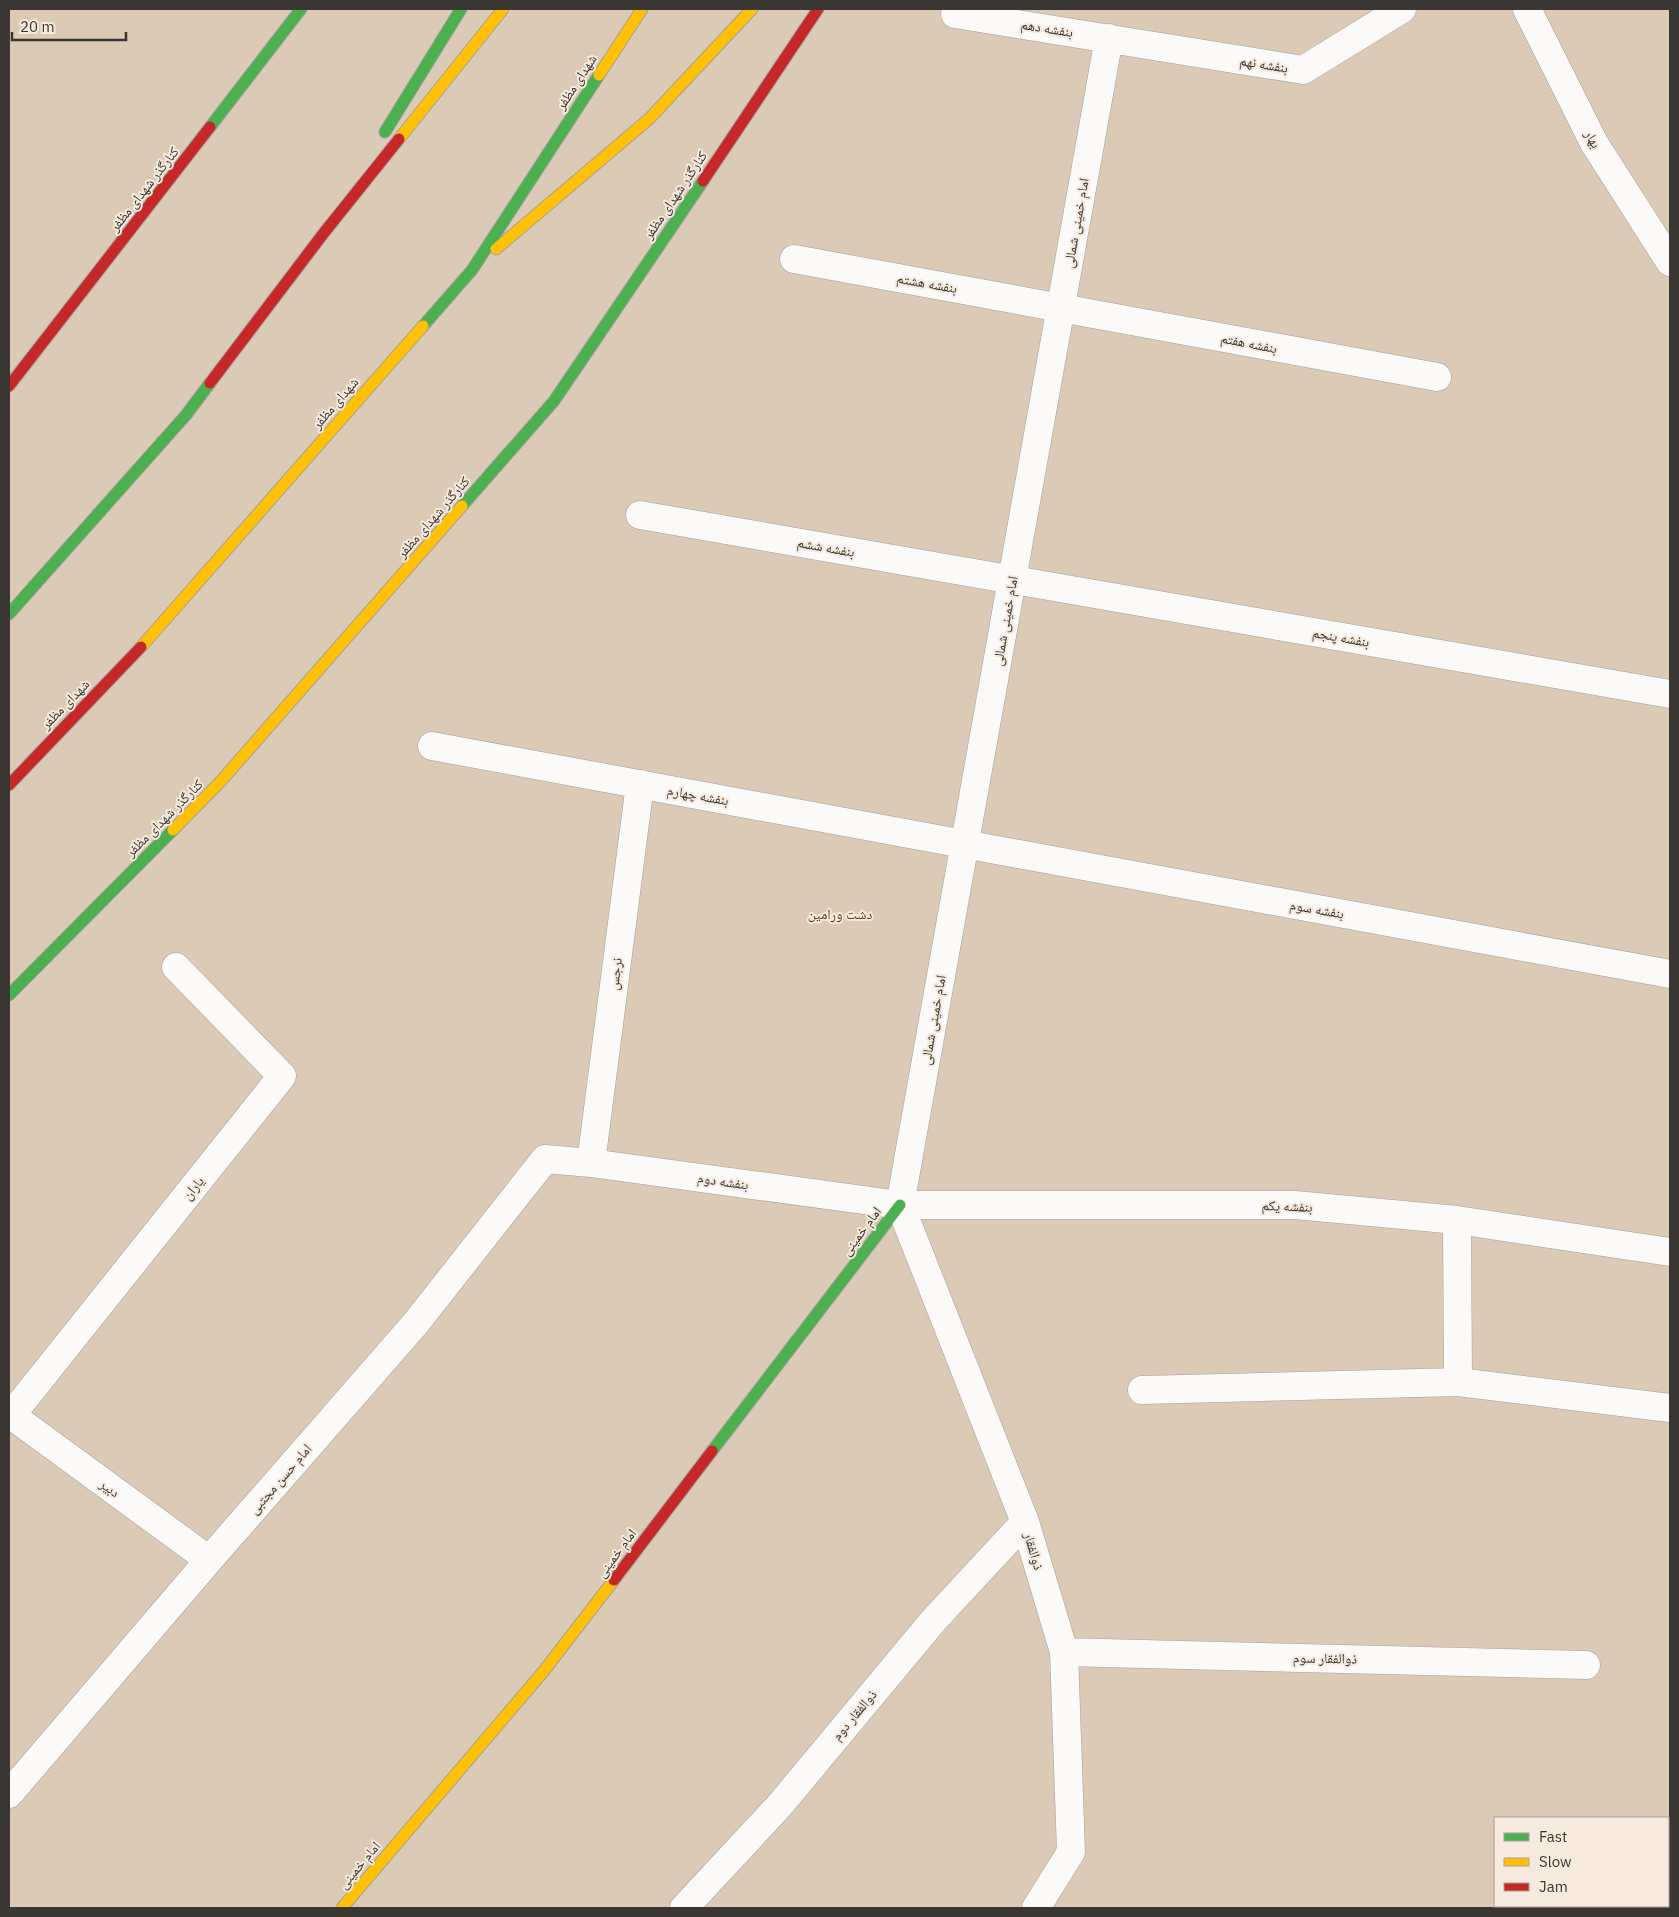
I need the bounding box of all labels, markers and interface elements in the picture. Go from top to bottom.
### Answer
scale bar [12,10,126,42]
street label: بنفشه دهم [1019,15,1075,42]
text: 20 m [20,17,55,36]
street label: شهدای مظفر [551,51,601,114]
street label: بنفشه نهم [1238,51,1290,78]
street label: بهار [1580,126,1605,151]
street label: کنارگذر شهدای مظفر [105,143,183,236]
street label: کنارگذر شهدای مظفر [638,147,711,243]
street label: امام خمینی شمالی [1059,176,1094,270]
street label: بنفشه هشتم [895,269,959,298]
street label: بنفشه هفتم [1219,329,1279,358]
street label: شهدای مظفر [307,373,362,433]
street label: کنارگذر شهدای مظفر [392,472,474,562]
street label: بنفشه ششم [796,533,856,562]
street label: امام خمینی شمالی [988,574,1023,668]
street label: بنفشه پنجم [1311,623,1371,652]
street label: شهدای مظفر [36,675,93,734]
street label: کنارگذر شهدای مظفر [121,775,207,861]
street label: بنفشه چهارم [666,781,730,810]
street label: بنفشه سوم [1288,895,1346,924]
park label: دشت ورامین [808,905,873,923]
street label: نرجس [604,957,626,991]
street label: امام خمینی شمالی [916,973,951,1067]
street label: بنفشه دوم [696,1169,750,1195]
street label: یاران [178,1172,208,1203]
street label: بنفشه یکم [1261,1196,1313,1217]
street label: امام خمینی [837,1203,886,1260]
street label: امام حسن مجتبی [244,1440,316,1519]
street label: دبیر [96,1474,124,1501]
street label: امام خمینی [592,1525,641,1582]
street label: ذوالفقار [1020,1529,1048,1572]
street label: ذوالفقار سوم [1293,1648,1358,1669]
street label: ذوالفقار دوم [828,1686,881,1745]
legend [1494,1817,1669,1907]
text: Fast [1539,1827,1567,1846]
street label: امام خمینی [334,1837,385,1893]
text: Slow [1539,1852,1572,1871]
text: Jam [1539,1877,1568,1896]

